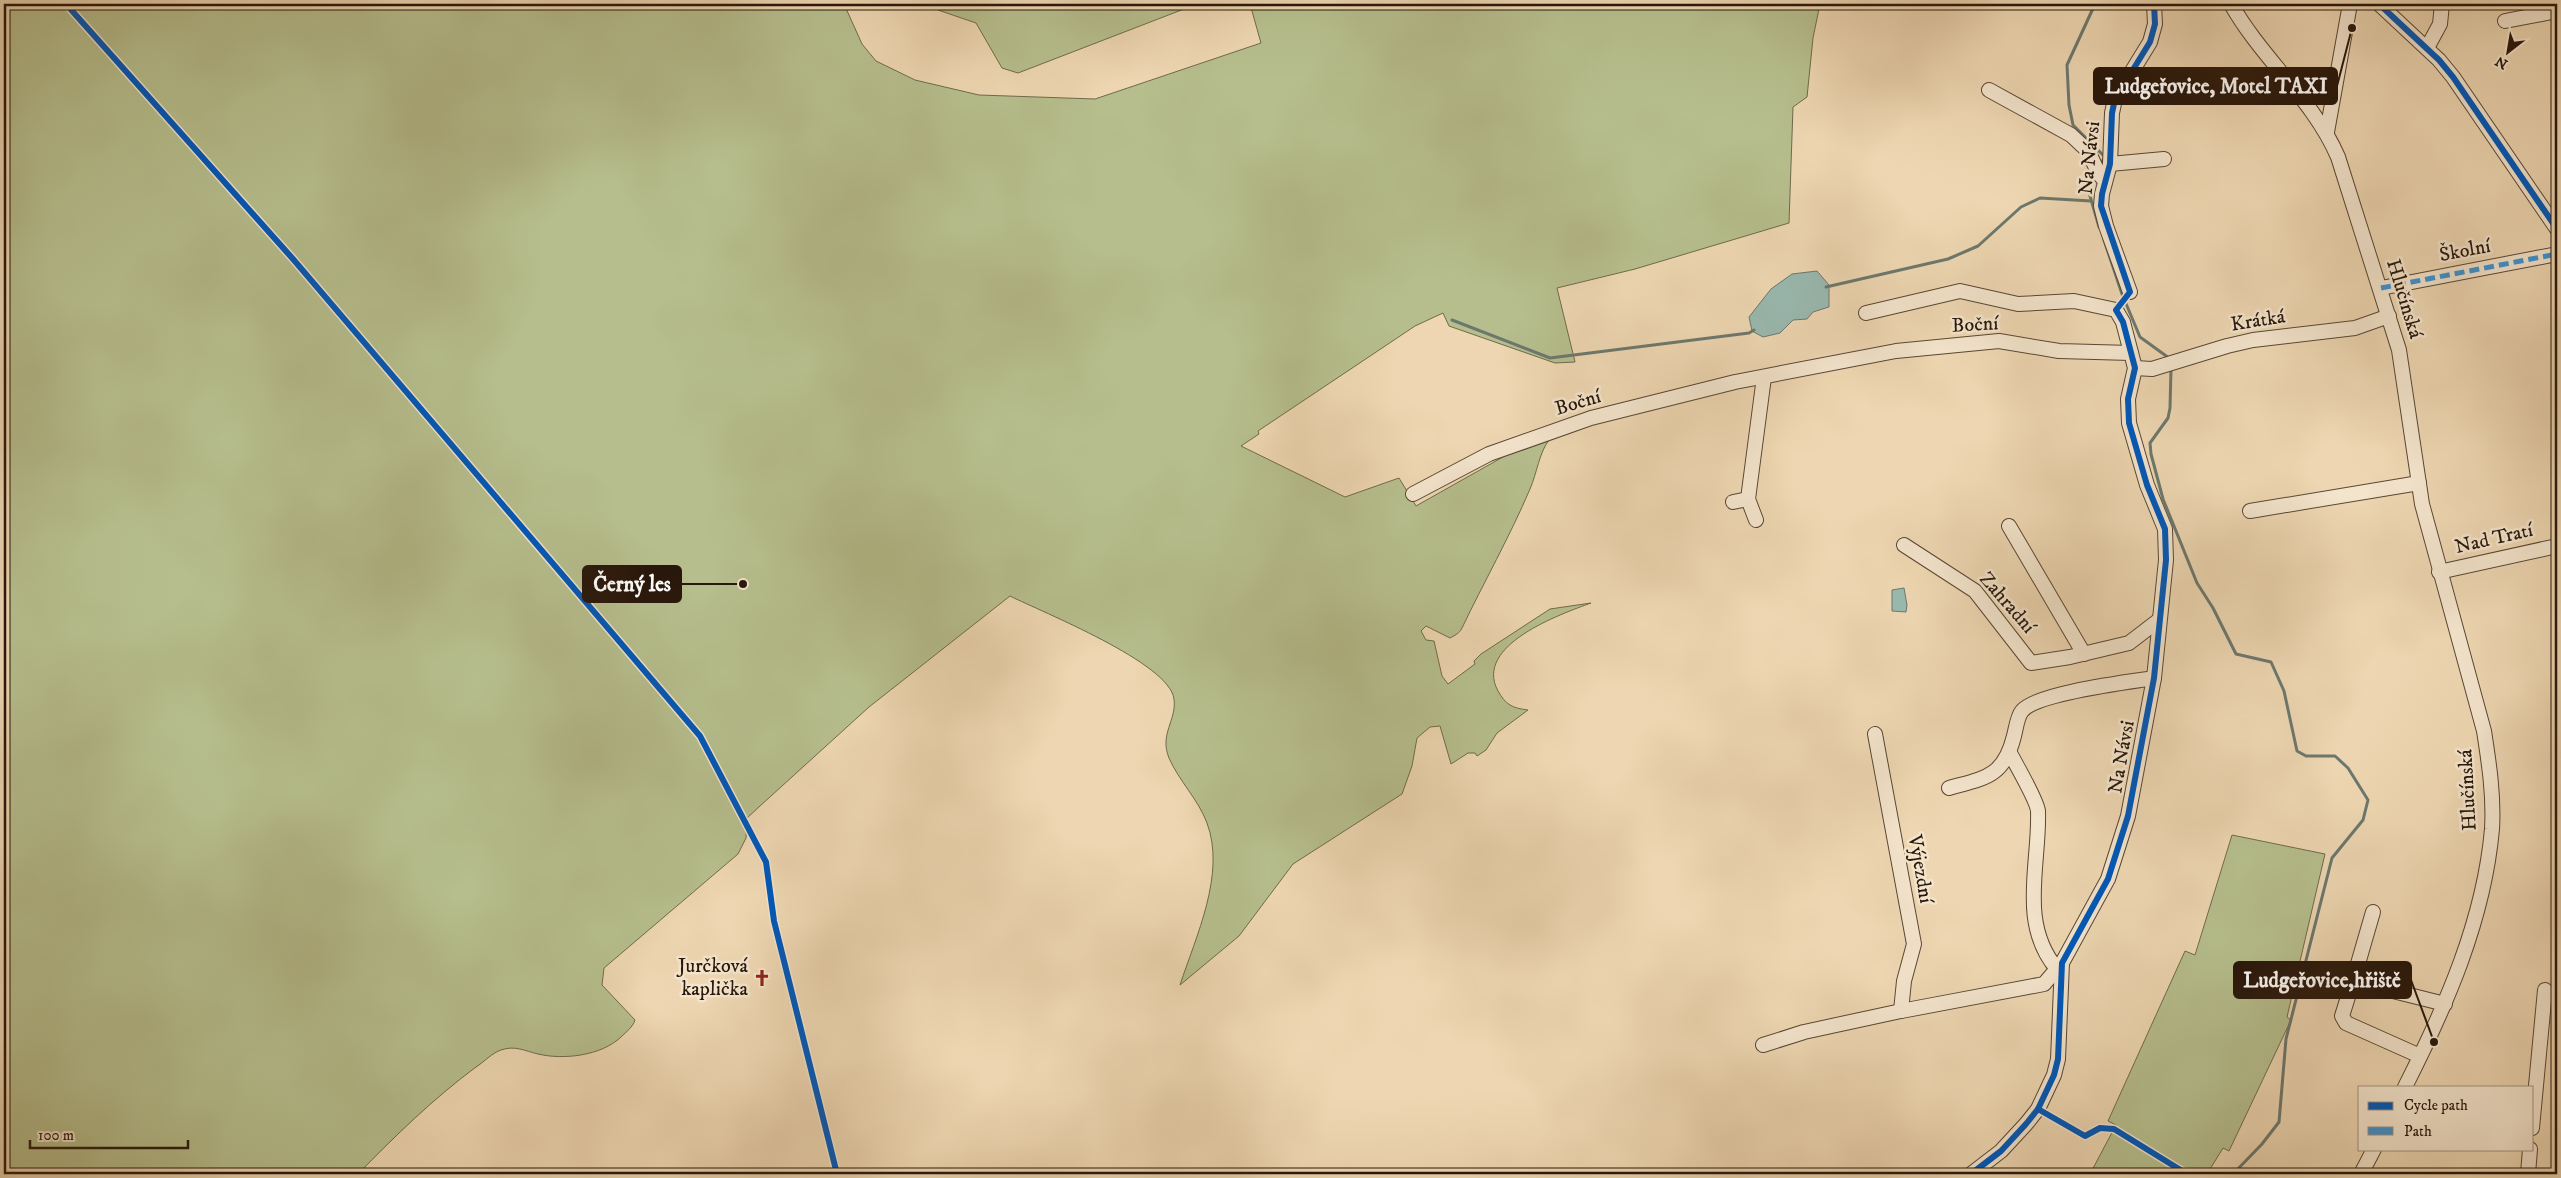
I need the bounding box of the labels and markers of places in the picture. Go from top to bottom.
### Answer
callout: Ludgeřovice, Motel TAXI [2094,68,2337,104]
callout: Černý les [583,566,681,602]
place label: Jurčková kaplička [676,954,748,1002]
callout: Ludgeřovice,hřiště [2234,962,2411,998]
church icon: Jurčková kaplička [752,968,772,988]

